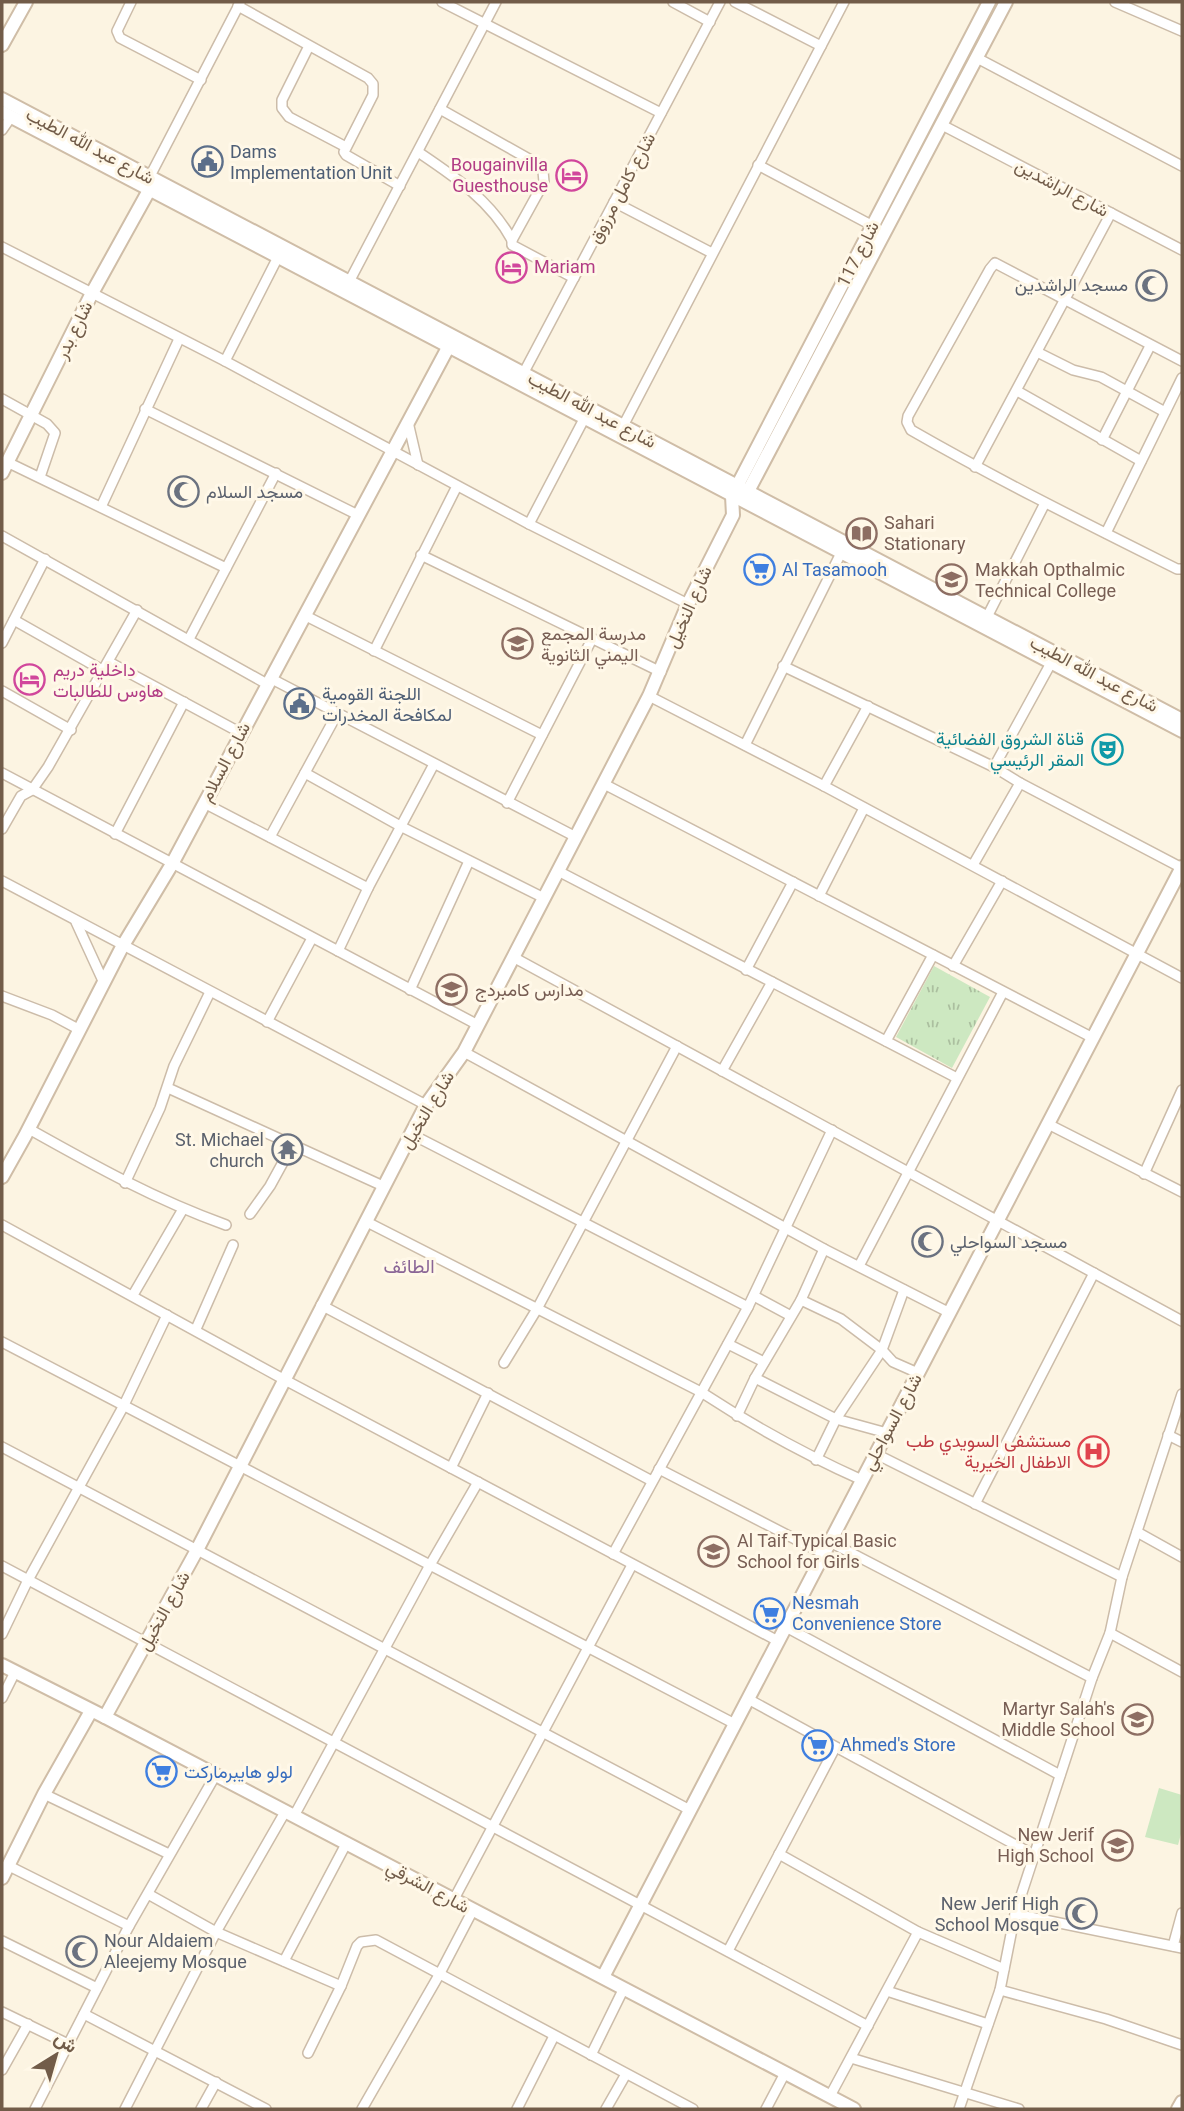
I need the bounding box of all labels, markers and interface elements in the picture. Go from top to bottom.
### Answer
street label: شارع عبد الله الطيب [22,103,158,190]
street label: شارع كامل مرزوق [584,129,661,248]
place label: Dams Implementation Unit [230,141,393,183]
public building icon: Dams Implementation Unit [190,145,224,179]
place label: Bougainvilla Guesthouse [451,154,548,196]
street label: شارع الراشدين [1011,154,1113,223]
hotel icon: Bougainvilla Guesthouse [554,158,588,192]
street label: شارع 117 [832,217,885,291]
hotel icon: Mariam [494,250,528,284]
place label: Mariam [534,256,596,277]
mosque icon: مسجد الراشدين [1134,268,1168,302]
place label: مسجد الراشدين [1015,274,1128,296]
street label: شارع بدر [50,297,98,364]
street label: شارع عبد الله الطيب [524,367,660,454]
mosque icon: مسجد السلام [166,475,200,509]
place label: مسجد السلام [206,481,303,504]
place label: Sahari Stationary [884,512,966,554]
library icon: Sahari Stationary [844,516,878,550]
supermarket icon: Al Tasamooh [742,553,776,587]
place label: Al Tasamooh [782,559,887,580]
place label: Makkah Opthalmic Technical College [975,559,1125,601]
street label: شارع النخيل [661,563,718,652]
school or university icon: Makkah Opthalmic Technical College [935,563,969,597]
place label: مدرسة المجمع اليمني الثانوية [541,623,646,670]
school or university icon: مدرسة المجمع اليمني الثانوية [501,627,535,661]
street label: شارع عبد الله الطيب [1026,631,1162,718]
place label: داخلية دريم هاوس للطالبات [53,659,164,702]
hotel icon: داخلية دريم هاوس للطالبات [13,663,47,697]
place label: اللجنة القومية لمكافحة المخدرات [322,683,452,726]
public building icon: اللجنة القومية لمكافحة المخدرات [282,687,316,721]
street label: شارع السلام [195,719,256,806]
place label: قناة الشروق الفضائية المقر الرئيسي [936,728,1084,775]
theatre icon: قناة الشروق الفضائية المقر الرئيسي [1090,732,1124,766]
school or university icon: مدارس كامبردج [435,973,469,1007]
place label: مدارس كامبردج [475,979,584,1002]
street label: شارع النخيل [395,1067,460,1154]
place label: St. Michael church [175,1129,264,1171]
temple icon: St. Michael church [270,1133,304,1167]
mosque icon: مسجد السواحلي [910,1225,944,1259]
place label: مسجد السواحلي [950,1231,1067,1257]
district label: الطائف [383,1255,435,1278]
street label: شارع السواحلي [857,1370,930,1476]
place label: مستشفى السويدي طب الاطفال الخيرية [906,1430,1071,1473]
hospital icon: مستشفى السويدي طب الاطفال الخيرية [1077,1434,1111,1468]
place label: Al Taif Typical Basic School for Girls [737,1530,897,1572]
school or university icon: Al Taif Typical Basic School for Girls [697,1534,731,1568]
street label: شارع النخيل [133,1567,196,1655]
place label: Nesmah Convenience Store [792,1592,941,1634]
supermarket icon: Nesmah Convenience Store [752,1596,786,1630]
place label: Martyr Salah's Middle School [1001,1698,1115,1740]
school or university icon: Martyr Salah's Middle School [1121,1702,1155,1736]
supermarket icon: Ahmed's Store [800,1728,834,1762]
place label: Ahmed's Store [840,1734,955,1755]
supermarket icon: لولو هايبرماركت [144,1755,178,1789]
place label: لولو هايبرماركت [184,1761,293,1783]
place label: New Jerif High School [997,1824,1095,1866]
school or university icon: New Jerif High School [1100,1828,1134,1862]
street label: شارع الشرقي [381,1856,473,1922]
place label: New Jerif High School Mosque [935,1893,1059,1935]
mosque icon: New Jerif High School Mosque [1065,1897,1099,1931]
place label: Nour Aldaiem Aleejemy Mosque [104,1930,247,1972]
mosque icon: Nour Aldaiem Aleejemy Mosque [64,1934,98,1968]
north arrow [21,2020,91,2090]
text: ش [50,2026,82,2058]

